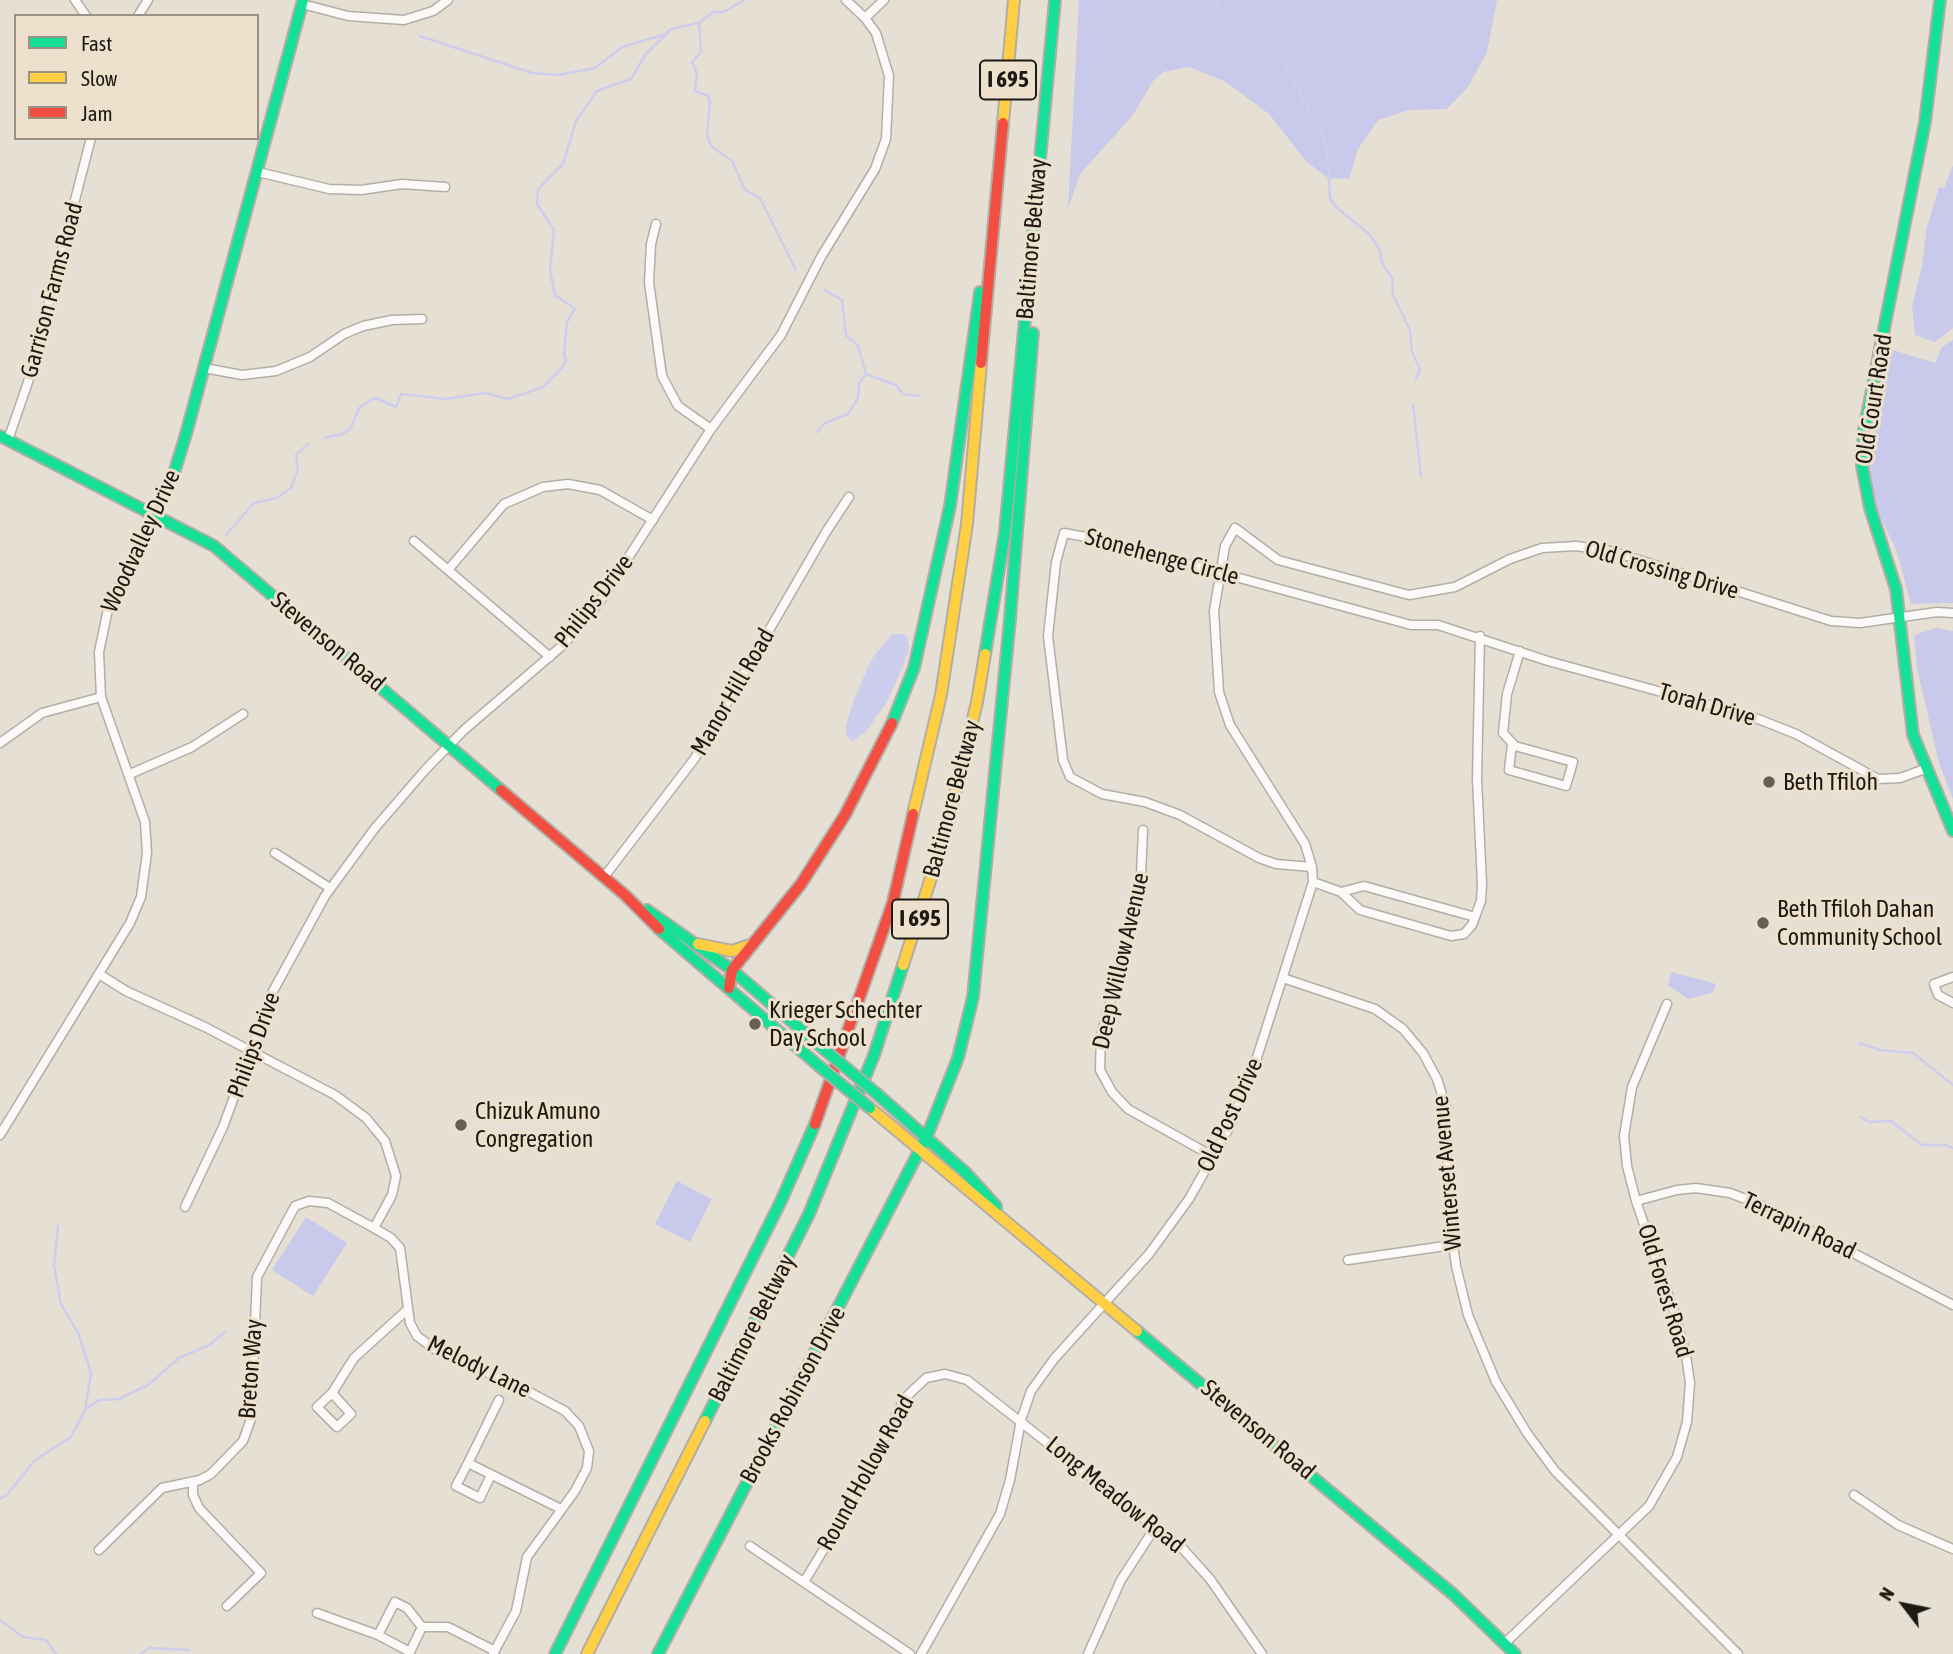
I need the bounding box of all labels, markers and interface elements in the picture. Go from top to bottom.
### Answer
legend [14,14,259,140]
text: Fast [81,31,112,55]
road number: I 695 [980,60,1036,100]
text: Slow [81,66,117,90]
text: Jam [81,101,113,125]
street label: Baltimore Beltway [1011,157,1053,321]
street label: Garrison Farms Road [15,199,89,381]
street label: Old Court Road [1850,332,1898,466]
street label: Woodvalley Drive [95,465,187,617]
street label: Stonehenge Circle [1082,523,1242,591]
street label: Old Crossing Drive [1582,534,1742,606]
street label: Philips Drive [549,549,639,653]
street label: Stevenson Road [265,586,391,698]
street label: Manor Hill Road [685,623,781,761]
street label: Torah Drive [1655,677,1759,733]
street label: Baltimore Beltway [917,717,987,881]
place label: Beth Tfiloh [1783,768,1878,796]
marker: Beth Tfiloh [1761,774,1777,790]
street label: Deep Willow Avenue [1087,870,1155,1052]
place label: Beth Tfiloh Dahan Community School [1777,895,1942,951]
road number: I 695 [892,900,948,938]
marker: Beth Tfiloh Dahan Community School [1755,915,1771,931]
street label: Philips Drive [222,988,286,1102]
place label: Krieger Schechter Day School [769,996,922,1052]
marker: Krieger Schechter Day School [747,1016,763,1032]
street label: Old Post Drive [1191,1053,1269,1177]
street label: Winterset Avenue [1426,1094,1468,1252]
place label: Chizuk Amuno Congregation [475,1097,601,1153]
marker: Chizuk Amuno Congregation [453,1117,469,1133]
street label: Terrapin Road [1738,1186,1860,1266]
street label: Old Forest Road [1631,1221,1699,1361]
street label: Baltimore Beltway [702,1249,802,1407]
street label: Brooks Robinson Drive [734,1302,852,1488]
street label: Breton Way [233,1318,269,1420]
street label: Melody Lane [422,1330,536,1404]
street label: Stevenson Road [1195,1374,1321,1486]
street label: Round Hollow Road [811,1390,921,1556]
street label: Long Meadow Road [1040,1430,1190,1560]
north arrow [1869,1570,1939,1640]
text: N [1874,1583,1898,1604]

